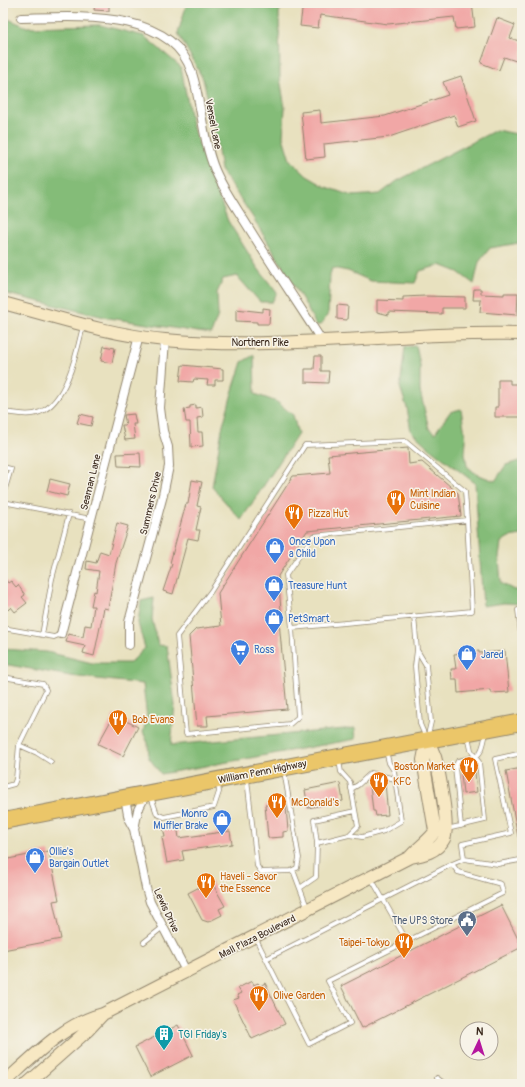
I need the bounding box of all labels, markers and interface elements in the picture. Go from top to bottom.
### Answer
street label: Vensel Lane [202,98,224,150]
street label: Northern Pike [231,337,289,349]
street label: Seaman Lane [78,453,104,511]
street label: Summers Drive [138,470,164,536]
restaurant icon: Mint Indian Cuisine [385,488,407,516]
place label: Mint Indian Cuisine [410,488,456,512]
restaurant icon: Pizza Hut [283,502,305,530]
place label: Pizza Hut [308,508,349,520]
shop icon: Once Upon a Child [264,536,286,564]
place label: Once Upon a Child [289,536,336,560]
shop icon: Treasure Hunt [263,574,285,602]
place label: Treasure Hunt [288,580,348,592]
shop icon: PetSmart [263,607,285,635]
place label: PetSmart [288,613,330,625]
supermarket icon: Ross [229,638,251,666]
shop icon: Jared [456,643,478,671]
place label: Ross [254,644,275,656]
place label: Jared [481,649,504,661]
restaurant icon: Bob Evans [107,708,129,736]
place label: Bob Evans [132,714,175,726]
restaurant icon: Boston Market [458,755,480,783]
street label: William Penn Highway [217,757,308,786]
place label: Boston Market [394,761,456,773]
restaurant icon: KFC [368,770,390,798]
place label: KFC [393,776,411,788]
restaurant icon: McDonald's [266,791,288,819]
place label: McDonald's [291,797,339,809]
place label: Monro Muffler Brake [153,808,209,832]
shop icon: Monro Muffler Brake [211,808,233,836]
shop icon: Ollie's Bargain Outlet [24,846,46,874]
place label: Ollie's Bargain Outlet [49,846,110,870]
restaurant icon: Haveli - Savor the Essence [195,871,217,899]
place label: Haveli - Savor the Essence [219,871,278,895]
street label: Lewis Drive [151,887,182,934]
public building icon: The UPS Store [456,909,478,937]
street label: Mall Plaza Boulevard [217,912,298,961]
place label: The UPS Store [392,915,453,927]
restaurant icon: Taipei-Tokyo [393,931,415,959]
place label: Taipei-Tokyo [339,937,391,949]
restaurant icon: Olive Garden [248,984,270,1012]
place label: Olive Garden [273,990,326,1002]
north arrow [459,1021,499,1061]
building icon: TGI Friday's [153,1023,175,1051]
text: N [475,1025,484,1038]
place label: TGI Friday's [178,1029,227,1041]

